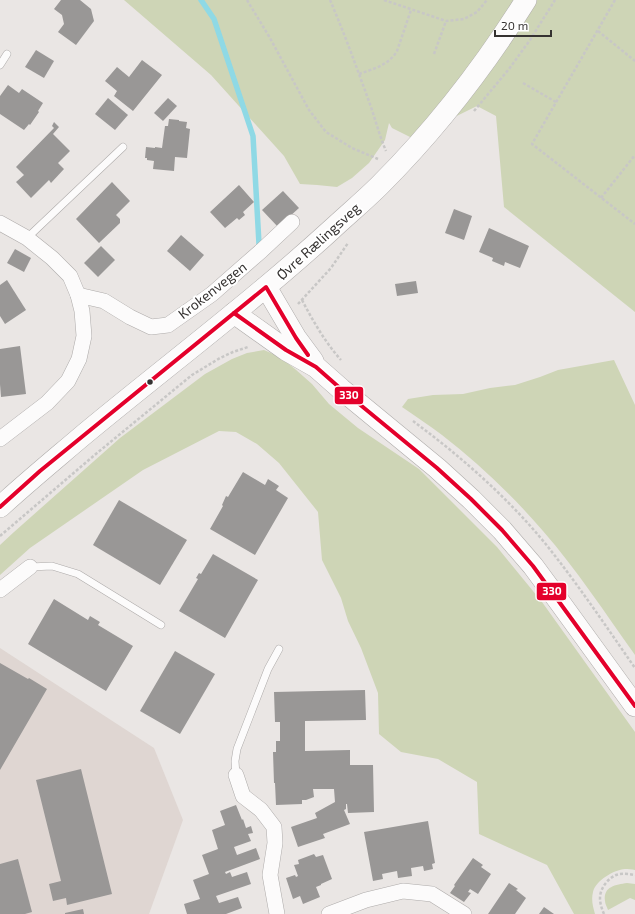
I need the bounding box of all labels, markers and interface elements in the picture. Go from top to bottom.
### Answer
scale bar [495,12,551,38]
text: 20 m [501,18,528,32]
street label: Øvre Rælingsveg [273,199,364,283]
street label: Krokenvegen [174,258,250,322]
unlabelled marker [145,377,155,387]
line badge: 330 [334,386,364,405]
text: 330 [339,388,359,401]
line badge: 330 [536,582,567,601]
text: 330 [542,584,562,597]

